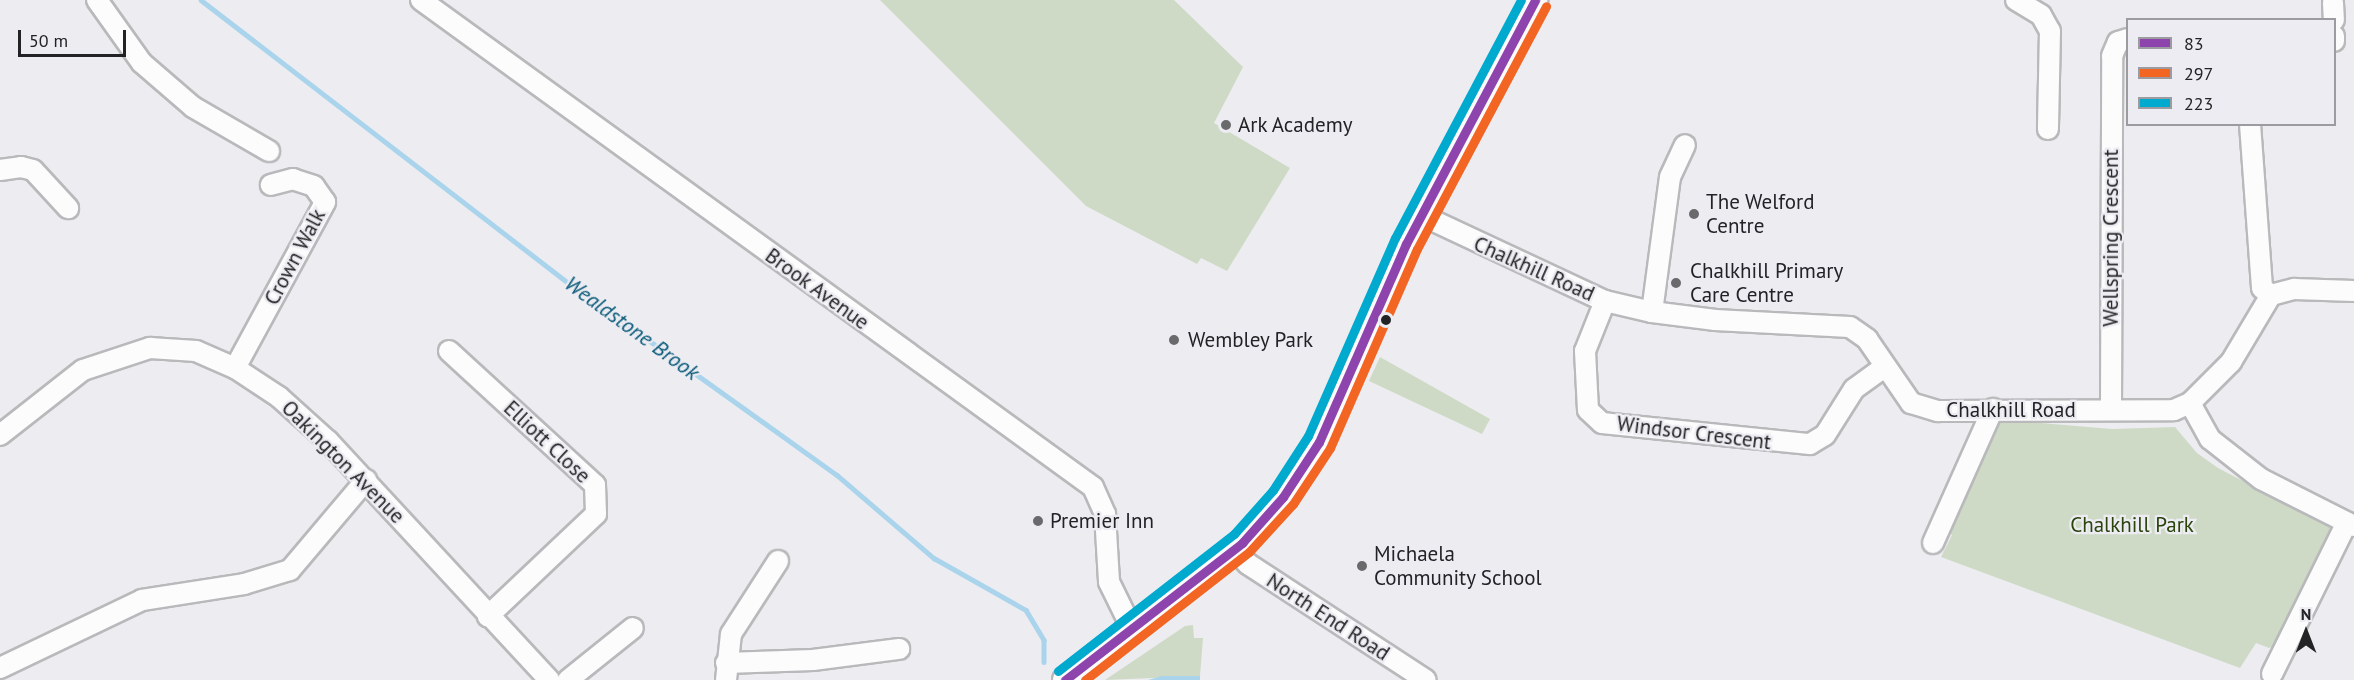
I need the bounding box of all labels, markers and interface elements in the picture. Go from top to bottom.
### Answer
scale bar [21,18,129,56]
legend [2126,18,2336,126]
text: 50 m [29,29,68,52]
text: 83 [2184,32,2204,55]
text: 297 [2184,62,2213,85]
text: 223 [2184,92,2213,115]
place label: Ark Academy [1238,112,1354,138]
marker: Ark Academy [1219,118,1233,132]
street label: Wellspring Crescent [2098,149,2124,327]
place label: The Welford Centre [1706,189,1815,239]
street label: Crown Walk [259,205,331,309]
marker: The Welford Centre [1687,207,1701,221]
street label: Chalkhill Road [1470,231,1598,307]
street label: Brook Avenue [760,243,874,335]
place label: Chalkhill Primary Care Centre [1690,258,1843,308]
water label: Wealdstone Brook [559,270,705,386]
marker: Chalkhill Primary Care Centre [1667,274,1685,292]
unlabelled marker [1380,314,1392,326]
place label: Wembley Park [1188,327,1314,353]
marker: Wembley Park [1165,331,1183,349]
street label: Oakington Avenue [276,395,410,529]
street label: Elliott Close [498,396,596,488]
street label: Chalkhill Road [1946,397,2076,423]
street label: Windsor Crescent [1615,411,1773,455]
place label: Premier Inn [1050,508,1154,534]
park label: Chalkhill Park [2070,512,2194,538]
marker: Premier Inn [1031,514,1045,528]
place label: Michaela Community School [1374,541,1542,591]
marker: Michaela Community School [1355,559,1369,573]
street label: North End Road [1262,568,1394,666]
north arrow [2276,602,2336,662]
text: N [2301,604,2311,624]

